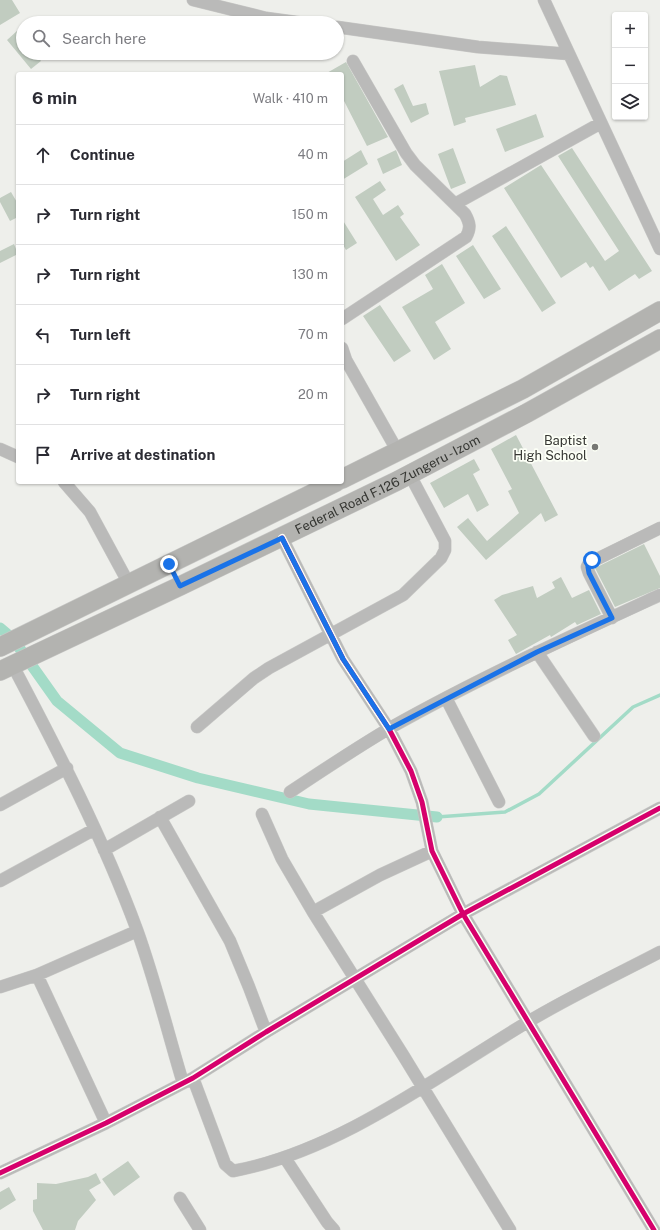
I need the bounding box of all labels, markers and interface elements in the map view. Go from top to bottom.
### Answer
map controls [612,12,648,120]
button: + [612,12,648,48]
search box [16,16,344,60]
icon: search [30,27,52,49]
text: Search here [62,30,146,47]
button: − [612,48,648,84]
button: layers [612,84,648,120]
text: 6 min [32,88,77,108]
text: Walk · 410 m [253,91,328,106]
icon: ahead [32,144,54,166]
text: Continue [70,146,135,163]
text: 40 m [297,147,328,162]
icon: right [32,204,54,226]
text: Turn right [70,206,140,223]
text: 150 m [292,207,328,222]
icon: right [32,264,54,286]
text: Turn right [70,266,140,283]
text: 130 m [292,267,328,282]
icon: left [32,324,54,346]
text: Turn left [70,326,131,343]
text: 70 m [298,327,328,342]
icon: right [32,384,54,406]
text: Turn right [70,386,140,403]
text: 20 m [298,387,328,402]
street label: Federal Road F.126 Zungeru - Izom [293,432,483,537]
place label: Baptist High School [513,433,587,463]
marker: Baptist High School [590,442,600,452]
icon: arrive [32,444,54,466]
text: Arrive at destination [70,446,215,463]
route start [583,551,601,569]
route end [160,555,178,573]

